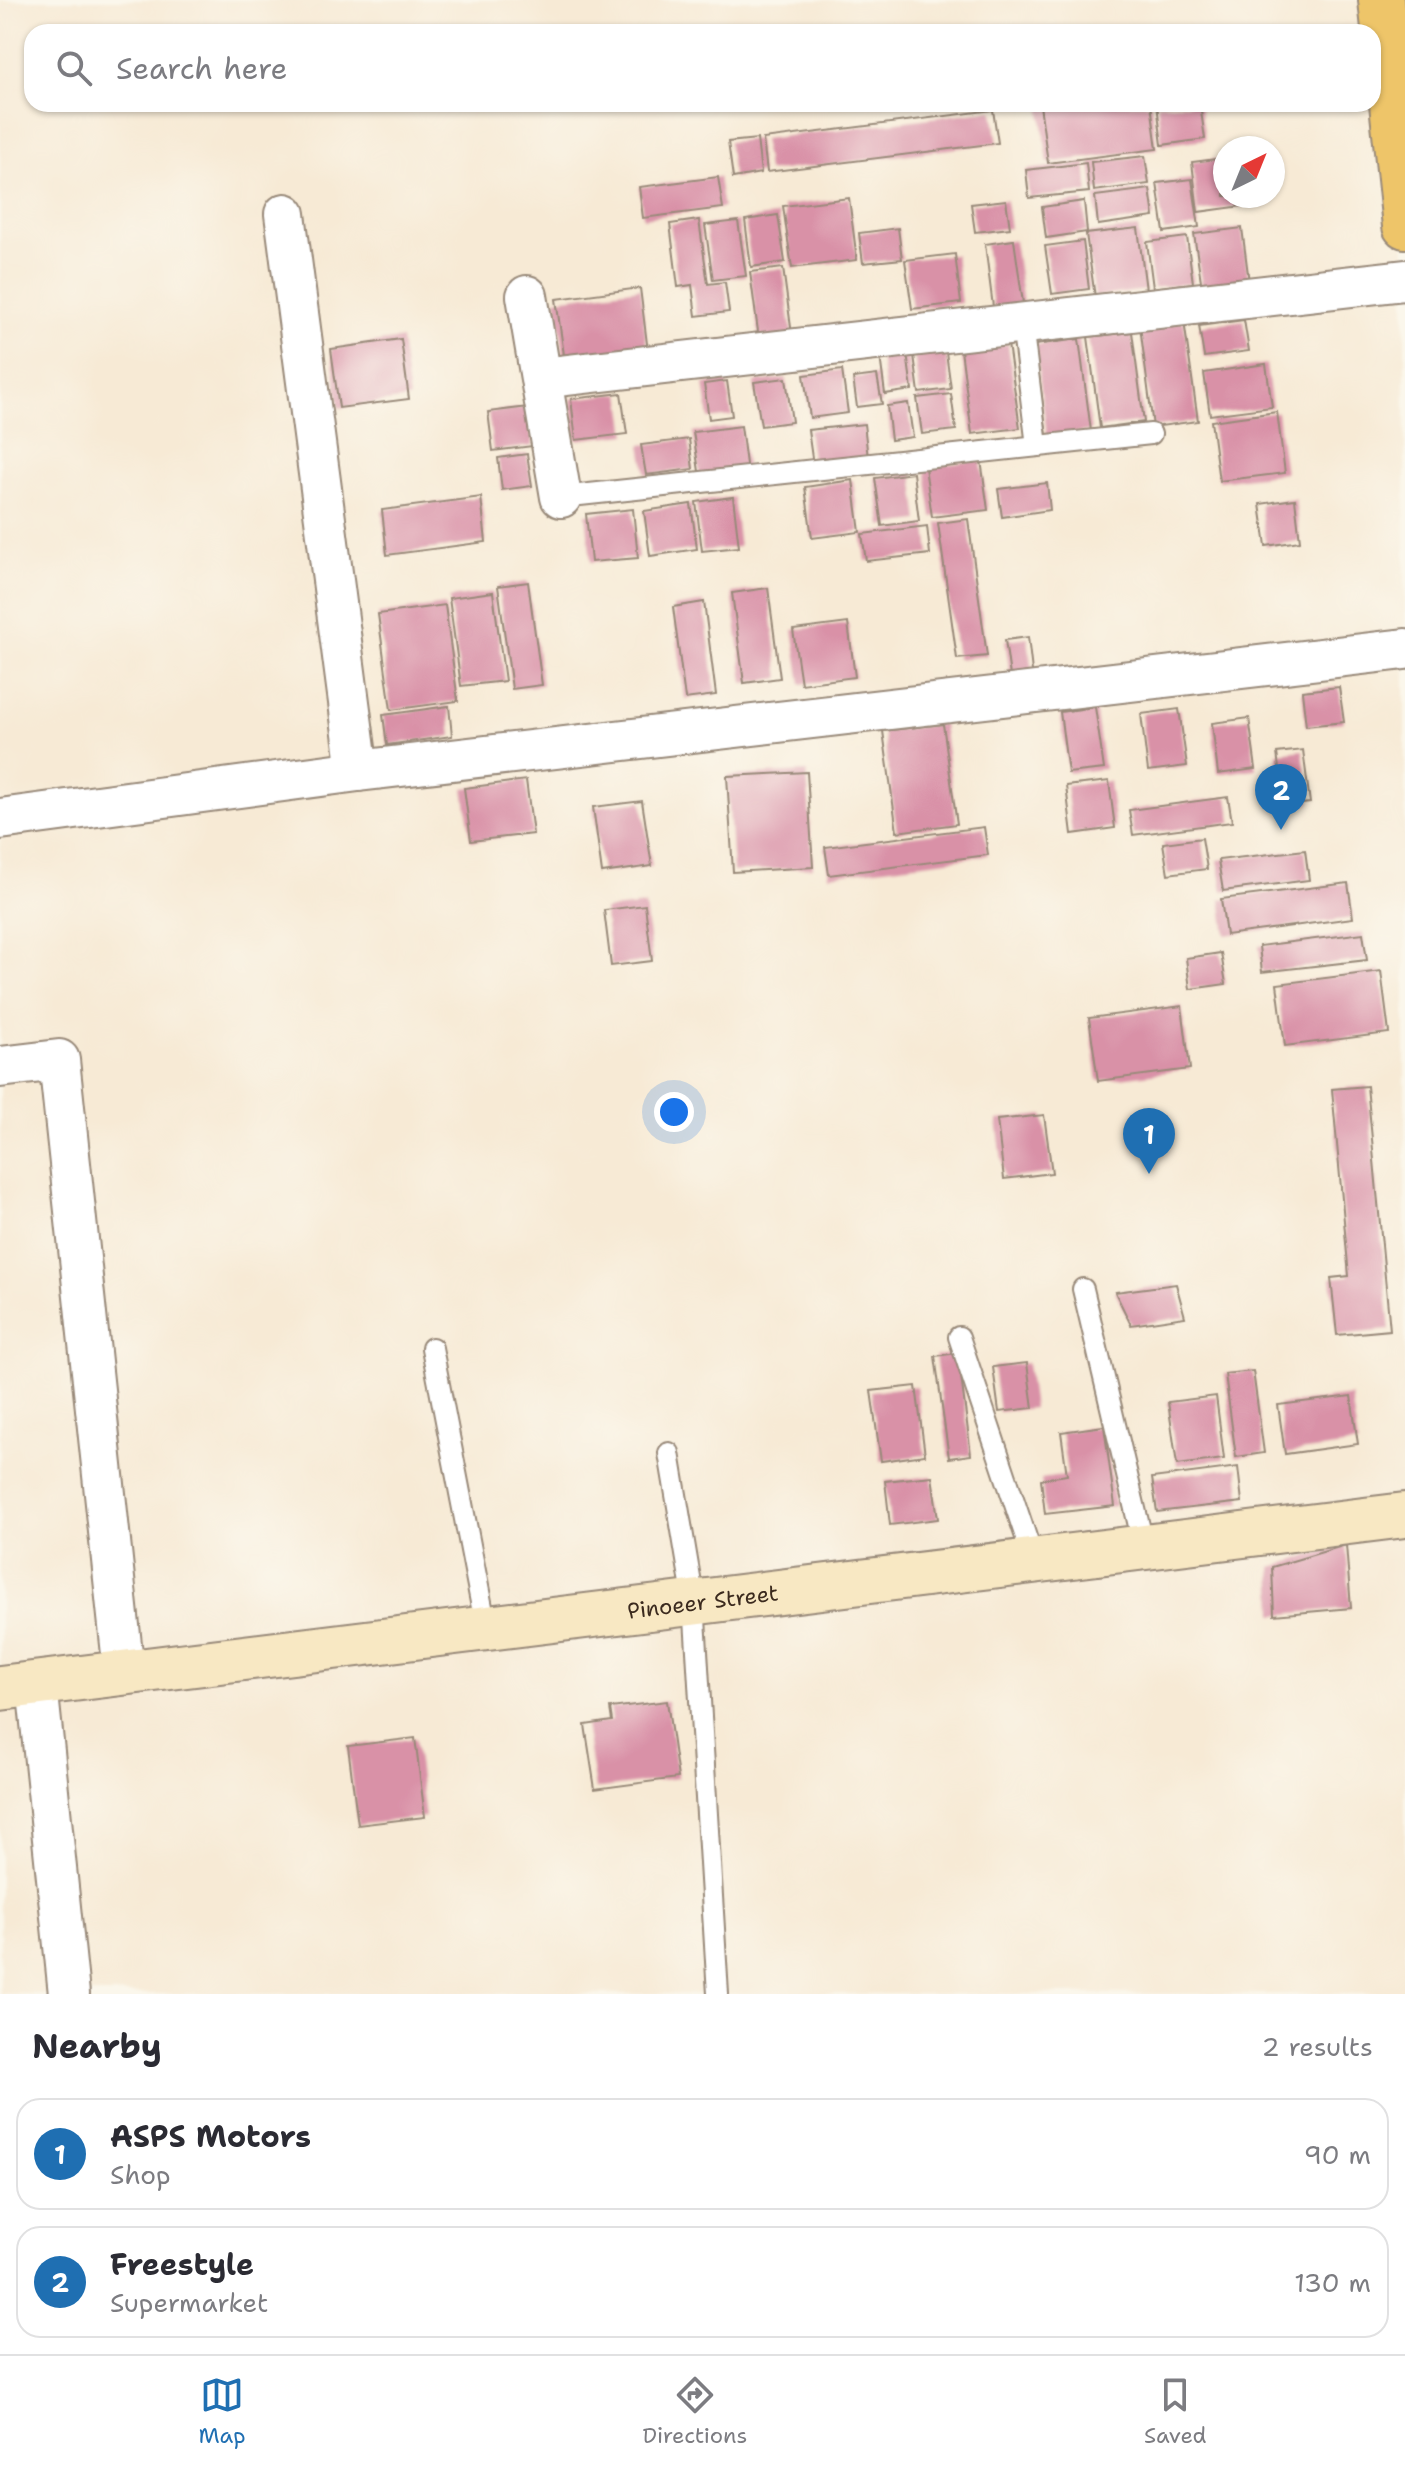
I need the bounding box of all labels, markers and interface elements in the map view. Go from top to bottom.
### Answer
search box [24,24,1381,112]
icon: search [52,46,96,90]
text: Search here [116,48,287,89]
north arrow [1213,136,1285,208]
pin: 2 [1255,764,1307,830]
your location [654,1092,694,1132]
pin: 1 [1123,1108,1175,1174]
street label: Pinoeer Street [625,1578,780,1625]
text: Nearby [32,2023,162,2069]
text: 2 results [1261,2029,1373,2064]
text: ASPS Motors [110,2116,311,2157]
text: 1 [54,2137,66,2172]
text: 90 m [1304,2137,1371,2172]
text: Shop [110,2157,171,2192]
text: Freestyle [110,2244,254,2285]
text: 2 [51,2265,69,2300]
text: 130 m [1294,2265,1371,2300]
text: Supermarket [110,2285,268,2320]
tab: Map [198,2373,246,2450]
tab: Directions [642,2373,747,2450]
tab: Saved [1144,2373,1207,2450]

